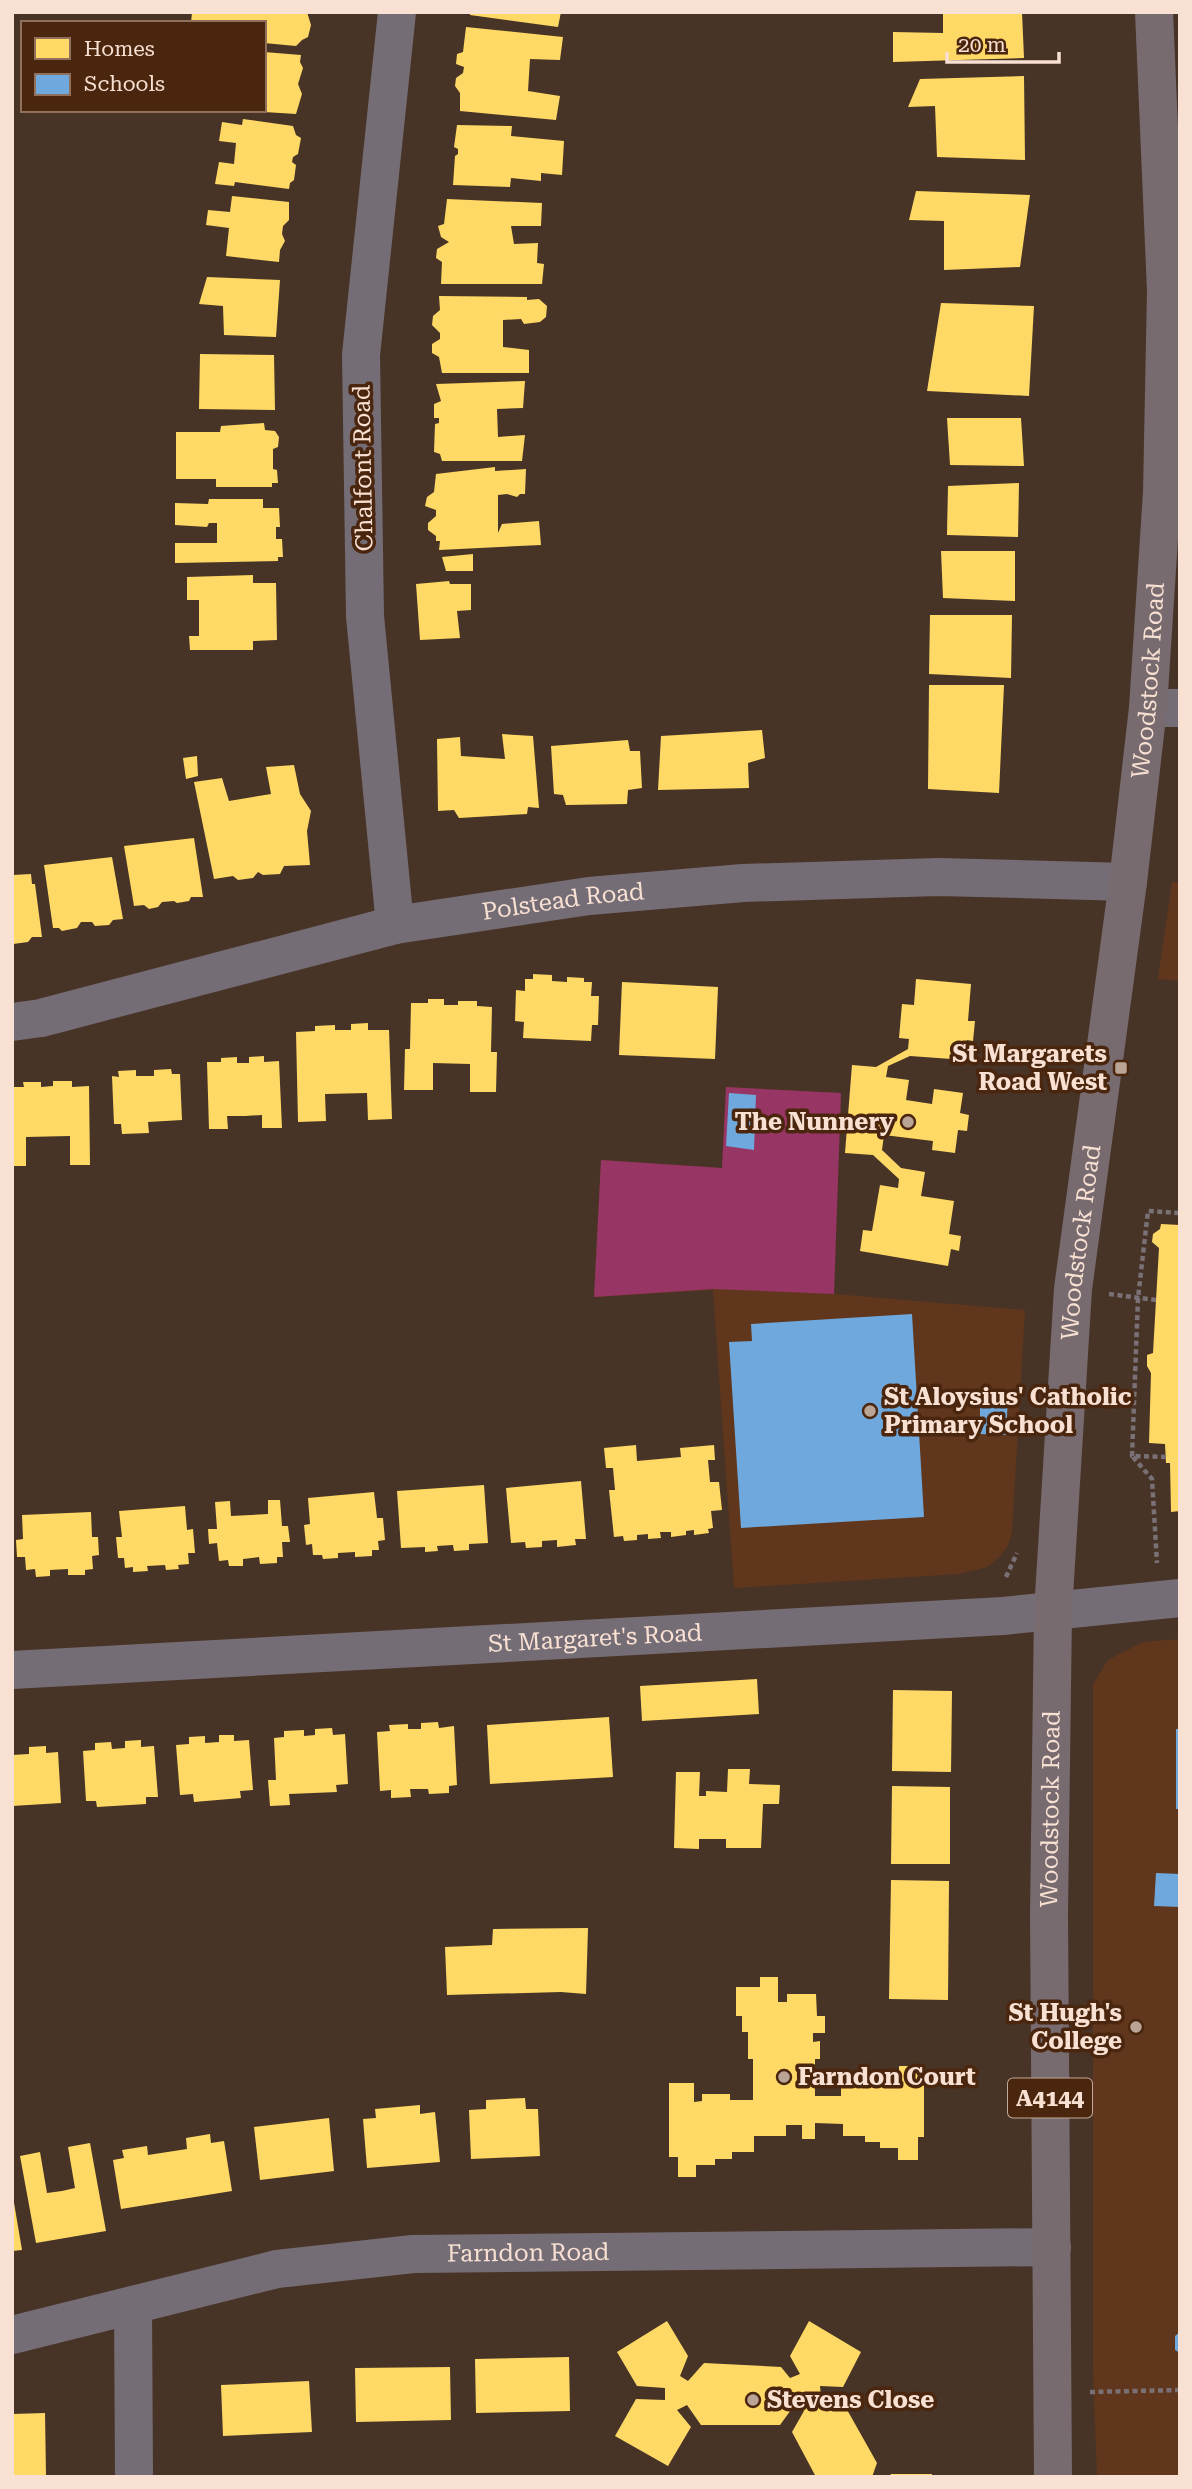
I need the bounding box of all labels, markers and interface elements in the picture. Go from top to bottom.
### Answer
legend [21,21,266,112]
scale bar [947,21,1059,65]
text: 20 m [958,33,1006,57]
text: Homes [84,37,155,61]
text: Schools [84,72,165,96]
street label: Chalfont Road [348,384,378,552]
street label: Woodstock Road [1126,581,1170,780]
street label: Polstead Road [480,877,645,926]
place label: St Margarets Road West [952,1040,1107,1096]
marker: St Margarets Road West [1113,1060,1129,1076]
place label: The Nunnery [734,1108,894,1136]
marker: The Nunnery [900,1114,916,1130]
street label: Woodstock Road [1056,1143,1106,1341]
place label: St Aloysius' Catholic Primary School [884,1383,1132,1439]
marker: St Aloysius' Catholic Primary School [862,1403,878,1419]
street label: St Margaret's Road [487,1618,703,1658]
street label: Woodstock Road [1035,1710,1066,1908]
place label: St Hugh's College [1008,1999,1122,2055]
marker: St Hugh's College [1128,2019,1144,2035]
place label: Farndon Court [798,2063,976,2091]
marker: Farndon Court [776,2069,792,2085]
road number: A4144 [1008,2078,1092,2118]
street label: Farndon Road [447,2238,609,2268]
place label: Stevens Close [767,2386,934,2414]
marker: Stevens Close [745,2392,761,2408]

